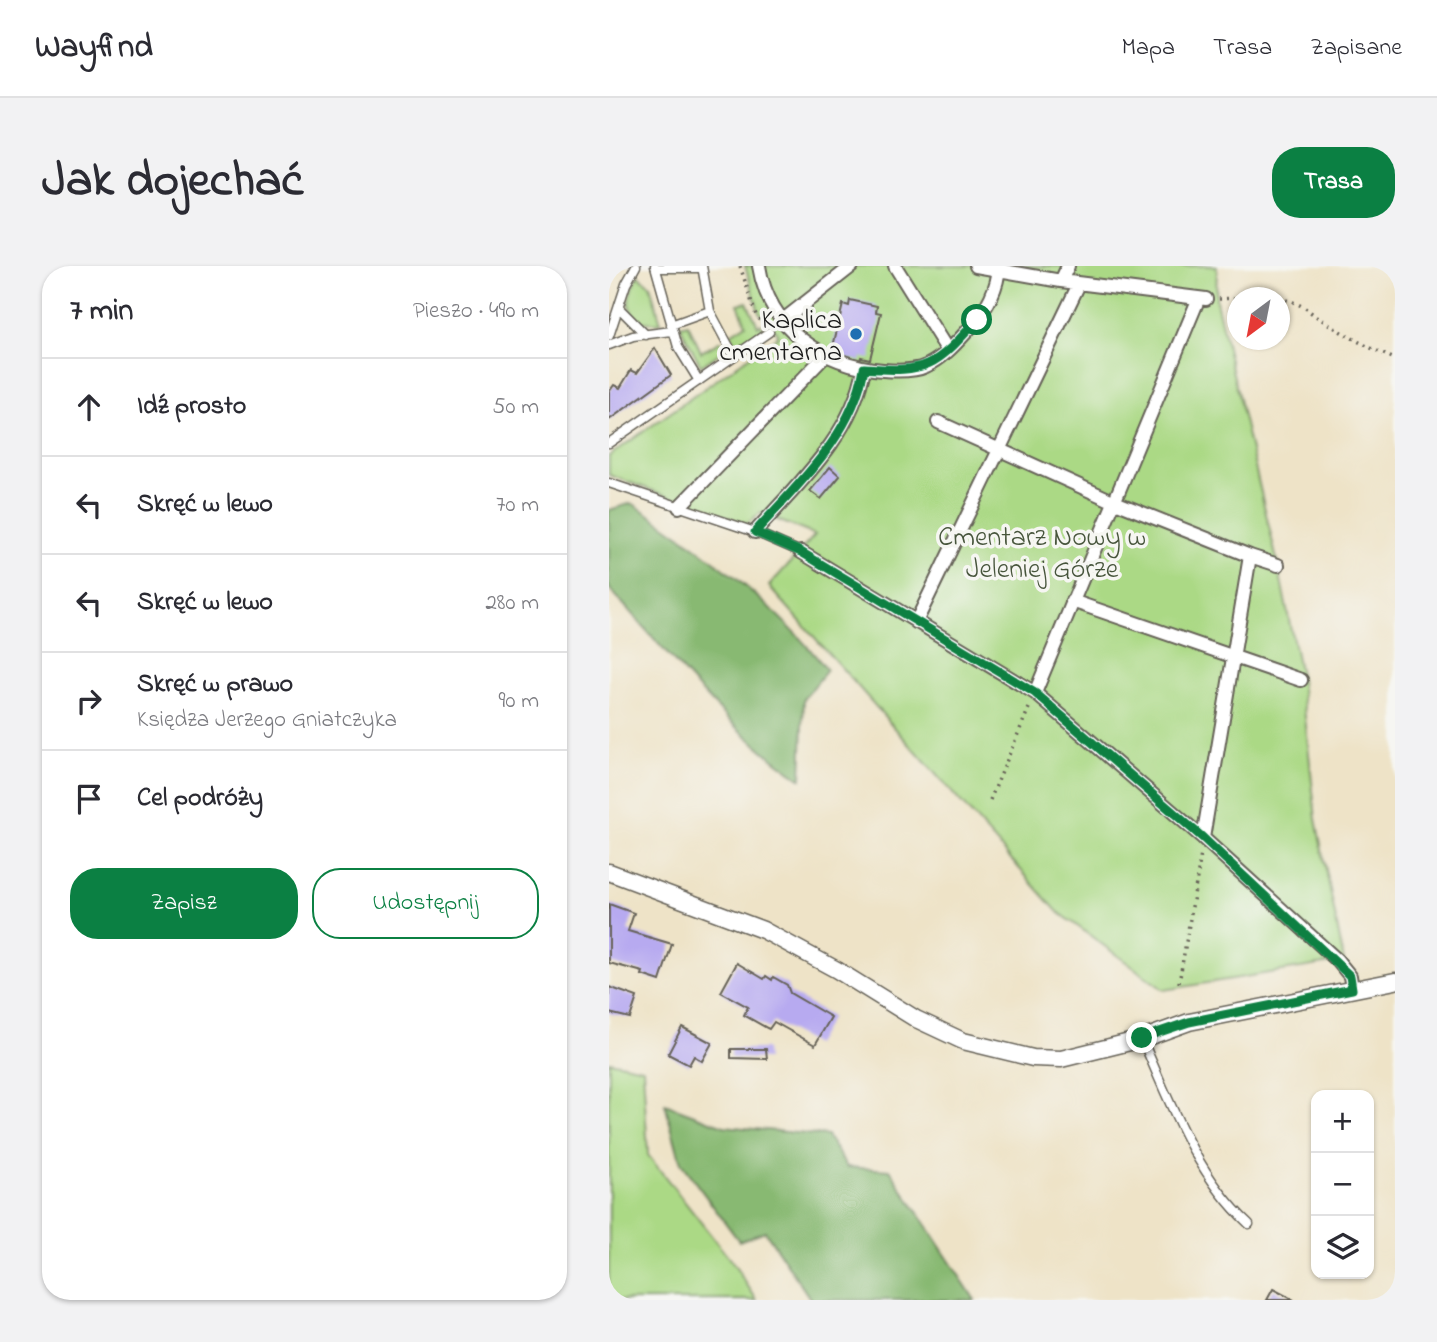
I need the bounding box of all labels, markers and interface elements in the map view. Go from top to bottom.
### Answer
text: Wayfind [35,24,153,72]
text: Mapa [1121,31,1175,66]
text: Trasa [1213,31,1272,66]
text: Zapisane [1310,31,1402,66]
text: Jak dojechać [42,146,303,218]
button: Trasa [1272,147,1395,218]
north arrow [1227,287,1290,350]
text: 7 min [70,290,133,334]
text: Pieszo · 490 m [413,295,539,328]
place label: Kaplica cmentarna [719,301,842,374]
route start [961,304,992,335]
marker: Kaplica cmentarna [848,326,864,342]
icon: ahead [70,388,108,426]
text: Idź prosto [137,388,246,426]
text: 50 m [492,391,539,424]
icon: left [70,486,108,524]
text: Skręć w lewo [137,486,273,524]
text: 70 m [496,489,539,522]
park label: Cmentarz Nowy w Jeleniej Górze [938,518,1146,591]
icon: left [70,584,108,622]
text: Skręć w lewo [137,584,273,622]
text: 280 m [485,587,539,620]
text: Skręć w prawo [137,666,293,704]
icon: right [70,682,108,720]
text: 90 m [499,685,539,718]
text: Księdza Jerzego Gniatczyka [137,704,397,737]
icon: arrive [70,780,108,818]
text: Cel podróży [137,780,263,818]
button: Zapisz [70,868,298,939]
button: Udostępnij [312,868,539,939]
route end [1126,1022,1157,1053]
map controls [1311,1090,1374,1279]
button: + [1311,1090,1374,1153]
button: − [1311,1153,1374,1216]
button: layers [1311,1216,1374,1279]

